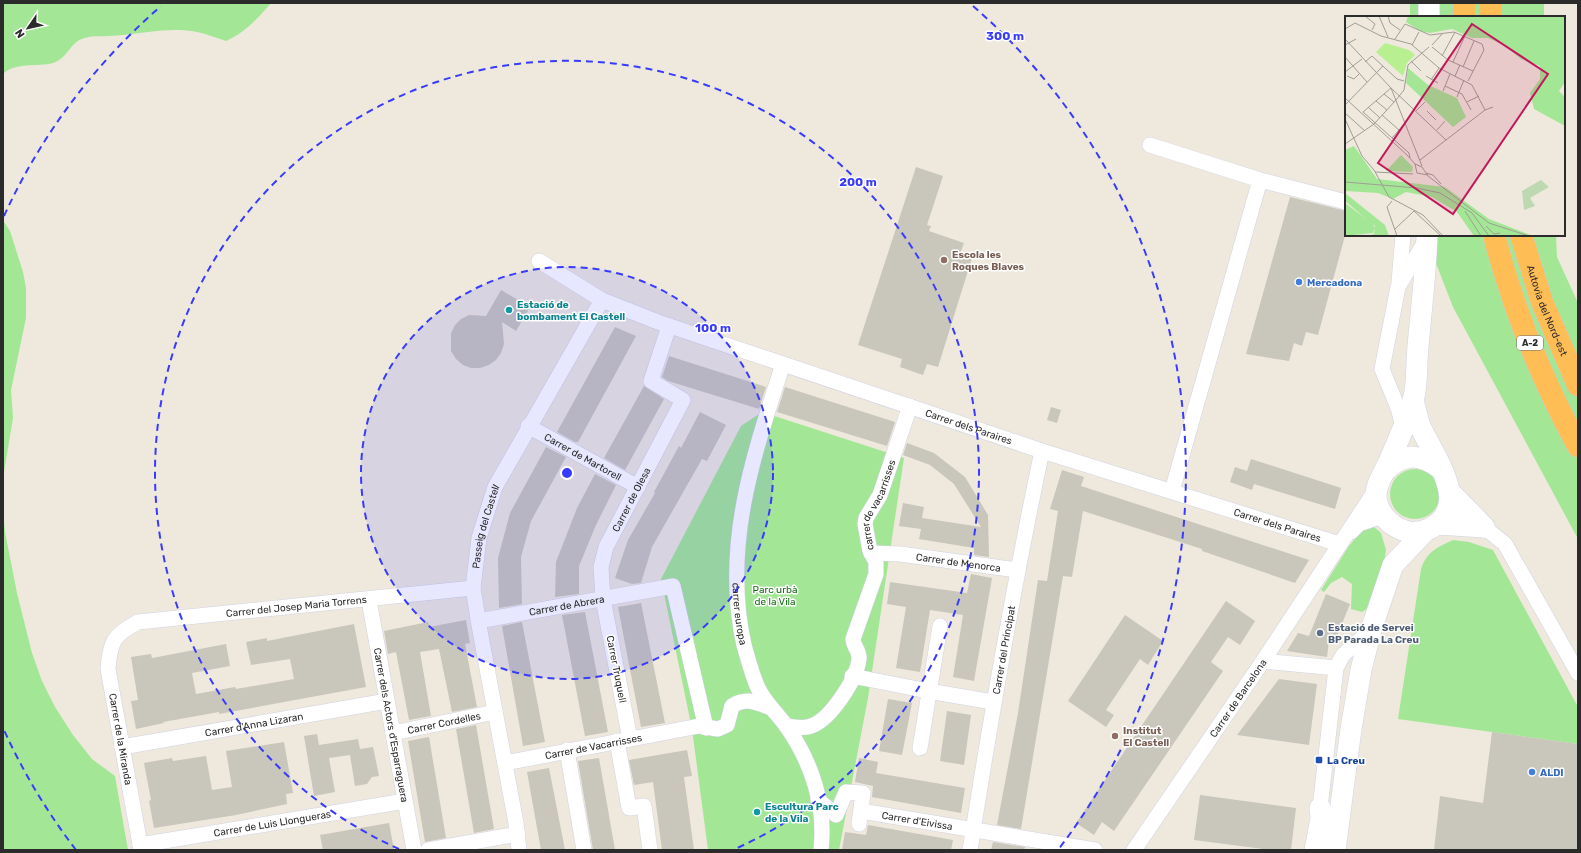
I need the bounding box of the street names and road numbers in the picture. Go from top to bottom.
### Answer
street label: Autovia del Nord-est [1524,264,1570,358]
road number: A-2 [1517,336,1543,350]
street label: Carrer dels Paraires [923,407,1013,448]
street label: Carrer de Martorell [542,431,623,484]
street label: carrer de vacarrisses [860,458,899,551]
street label: Carrer de Olesa [610,466,654,534]
street label: Passeig del Castell [470,482,502,569]
street label: Carrer dels Paraires [1232,506,1322,545]
street label: Carrer de Menorca [915,551,1001,575]
street label: carrer europa [730,582,749,646]
street label: Carrer de Abrera [528,593,605,619]
street label: Carrer del Josep Maria Torrens [225,594,367,620]
street label: Carrer del Principat [991,605,1018,695]
street label: Carrer Truquell [604,635,628,704]
street label: Carrer dels Actors d'Esparraguera [371,647,410,803]
street label: Carrer de Barcelona [1208,657,1270,740]
street label: Carrer de la Miranda [106,692,134,786]
street label: Carrer Cordelles [406,710,482,737]
street label: Carrer d'Anna Lizaran [204,711,304,739]
street label: Carrer de Vacarrisses [544,732,643,762]
street label: Carrer de Luis Llongueras [213,808,332,840]
street label: Carrer d'Eivissa [881,810,953,833]

